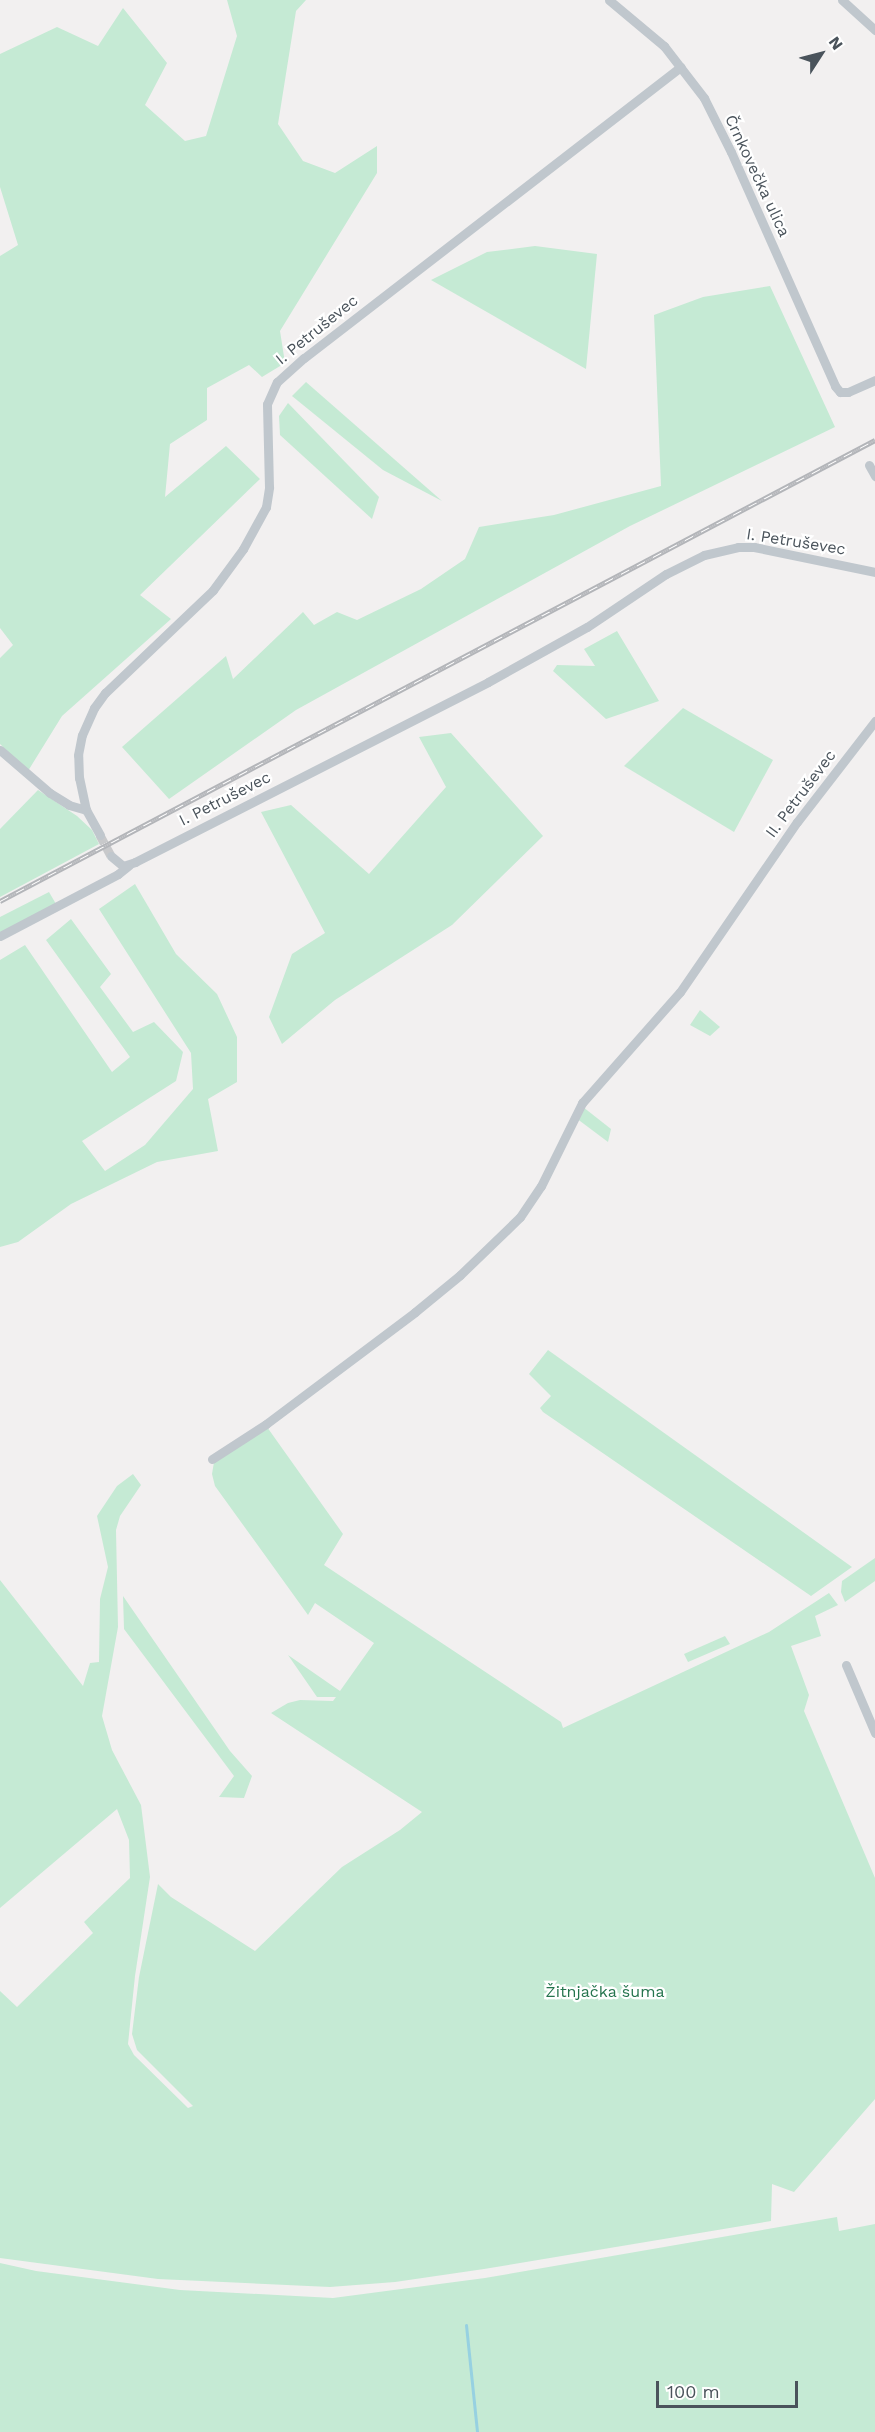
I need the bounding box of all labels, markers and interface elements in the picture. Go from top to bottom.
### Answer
north arrow [791,24,851,84]
text: N [825,33,847,54]
street label: Črnkovečka ulica [720,112,794,240]
street label: I. Petruševec [272,291,362,369]
street label: I. Petruševec [745,525,847,559]
street label: II. Petruševec [762,746,840,842]
street label: I. Petruševec [176,768,274,830]
park label: Žitnjačka šuma [545,1982,665,2002]
scale bar [659,2369,802,2407]
text: 100 m [667,2381,720,2402]

